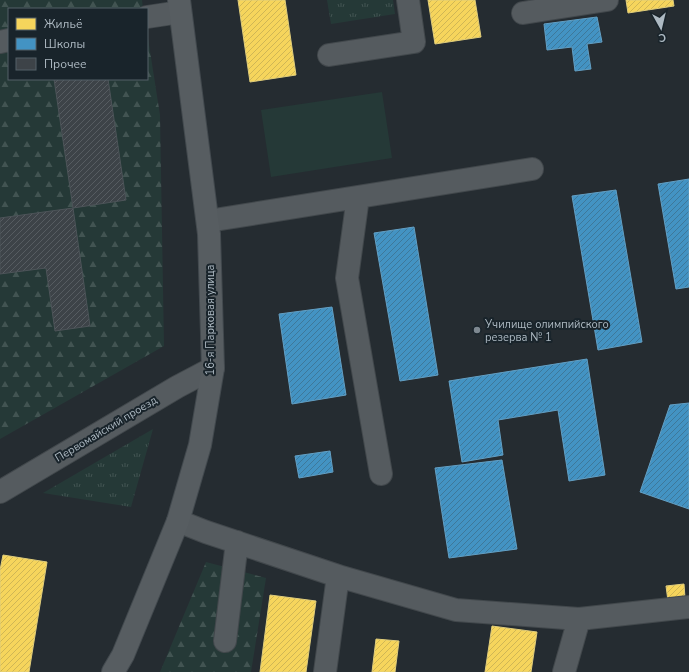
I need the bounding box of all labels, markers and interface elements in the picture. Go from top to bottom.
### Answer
legend [8,8,148,80]
north arrow [641,8,681,48]
text: Жильё [44,16,82,32]
text: С [657,29,667,45]
text: Школы [44,36,85,52]
text: Прочее [44,56,87,72]
street label: 16-я Парковая улица [203,265,218,375]
place label: Училище олимпийского резерва № 1 [484,317,609,345]
marker: Училище олимпийского резерва № 1 [472,325,482,335]
street label: Первомайский проезд [52,392,160,465]

